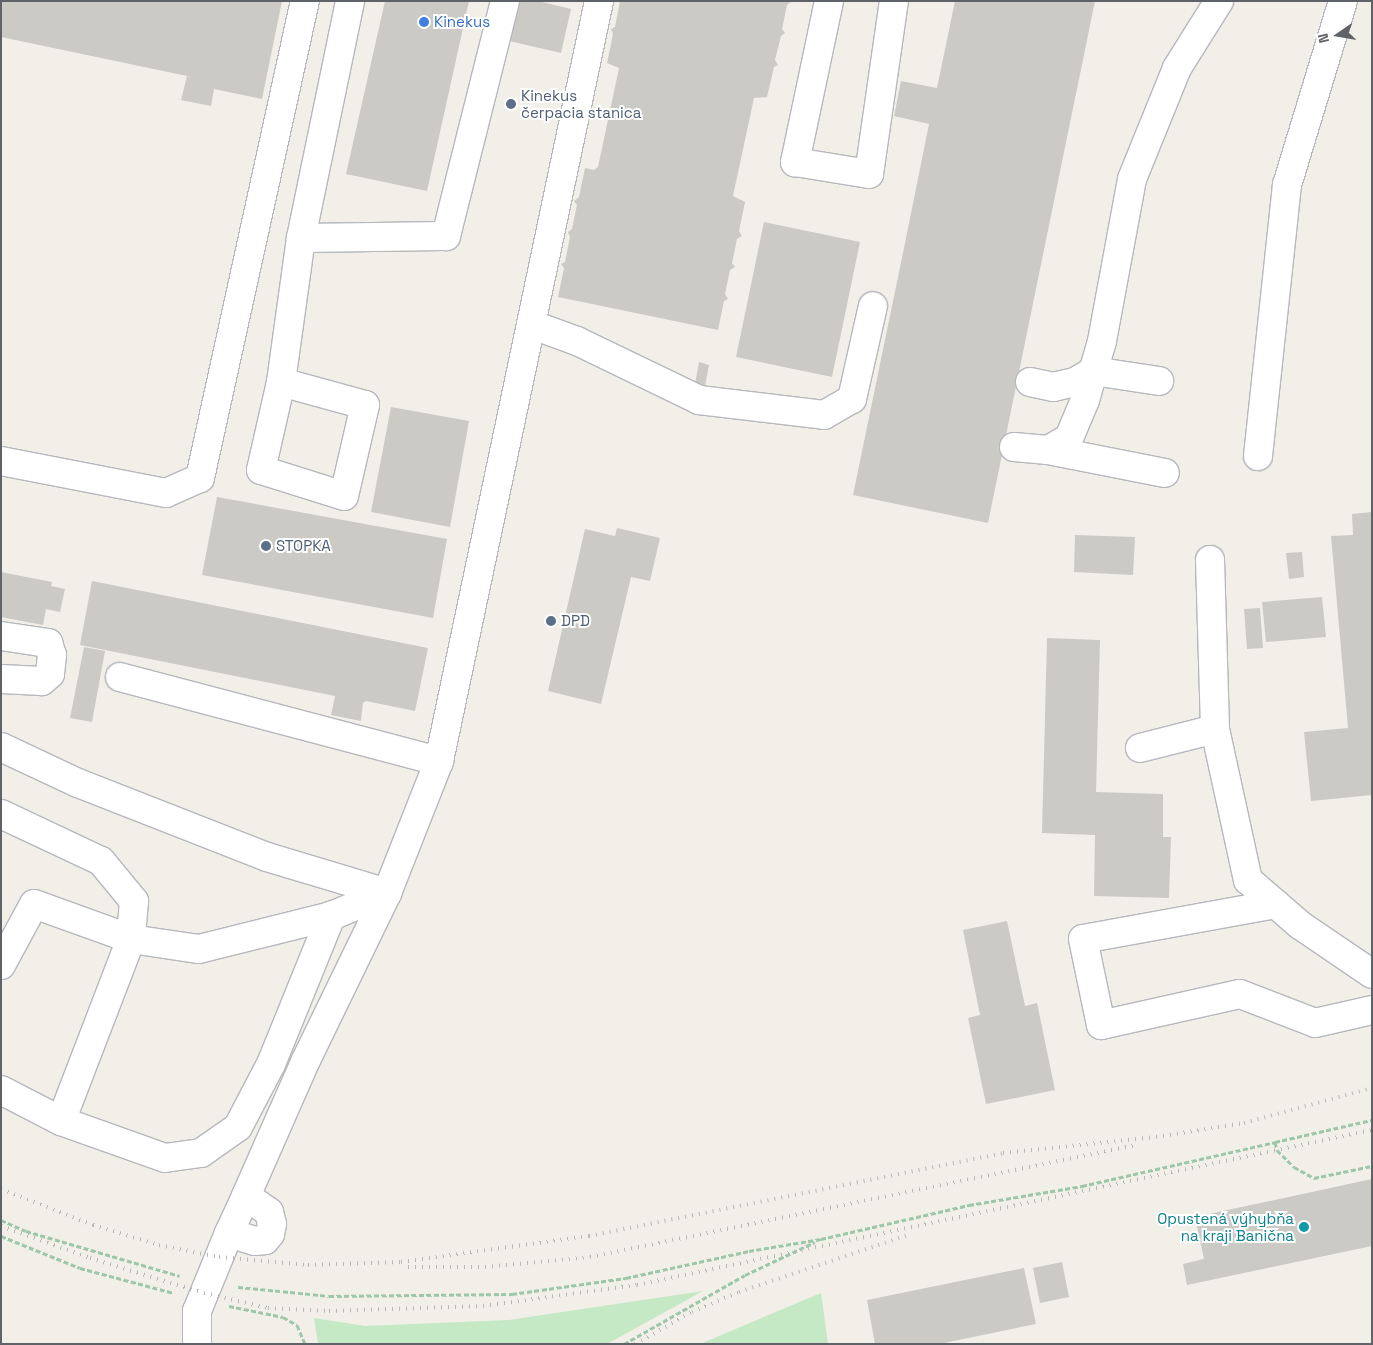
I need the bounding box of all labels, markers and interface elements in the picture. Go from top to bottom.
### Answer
north arrow [1313,10,1363,60]
place label: Kinekus [434,13,490,31]
marker: Kinekus [418,16,430,28]
text: N [1314,32,1333,45]
place label: Kinekus čerpacia stanica [521,86,641,121]
marker: Kinekus čerpacia stanica [505,98,517,110]
place label: STOPKA [276,537,331,555]
marker: STOPKA [260,540,272,552]
place label: DPD [561,612,590,630]
marker: DPD [545,615,557,627]
place label: Opustená výhybňa na kraji Banična [1157,1209,1294,1244]
marker: Opustená výhybňa na kraji Banična [1298,1221,1310,1233]

